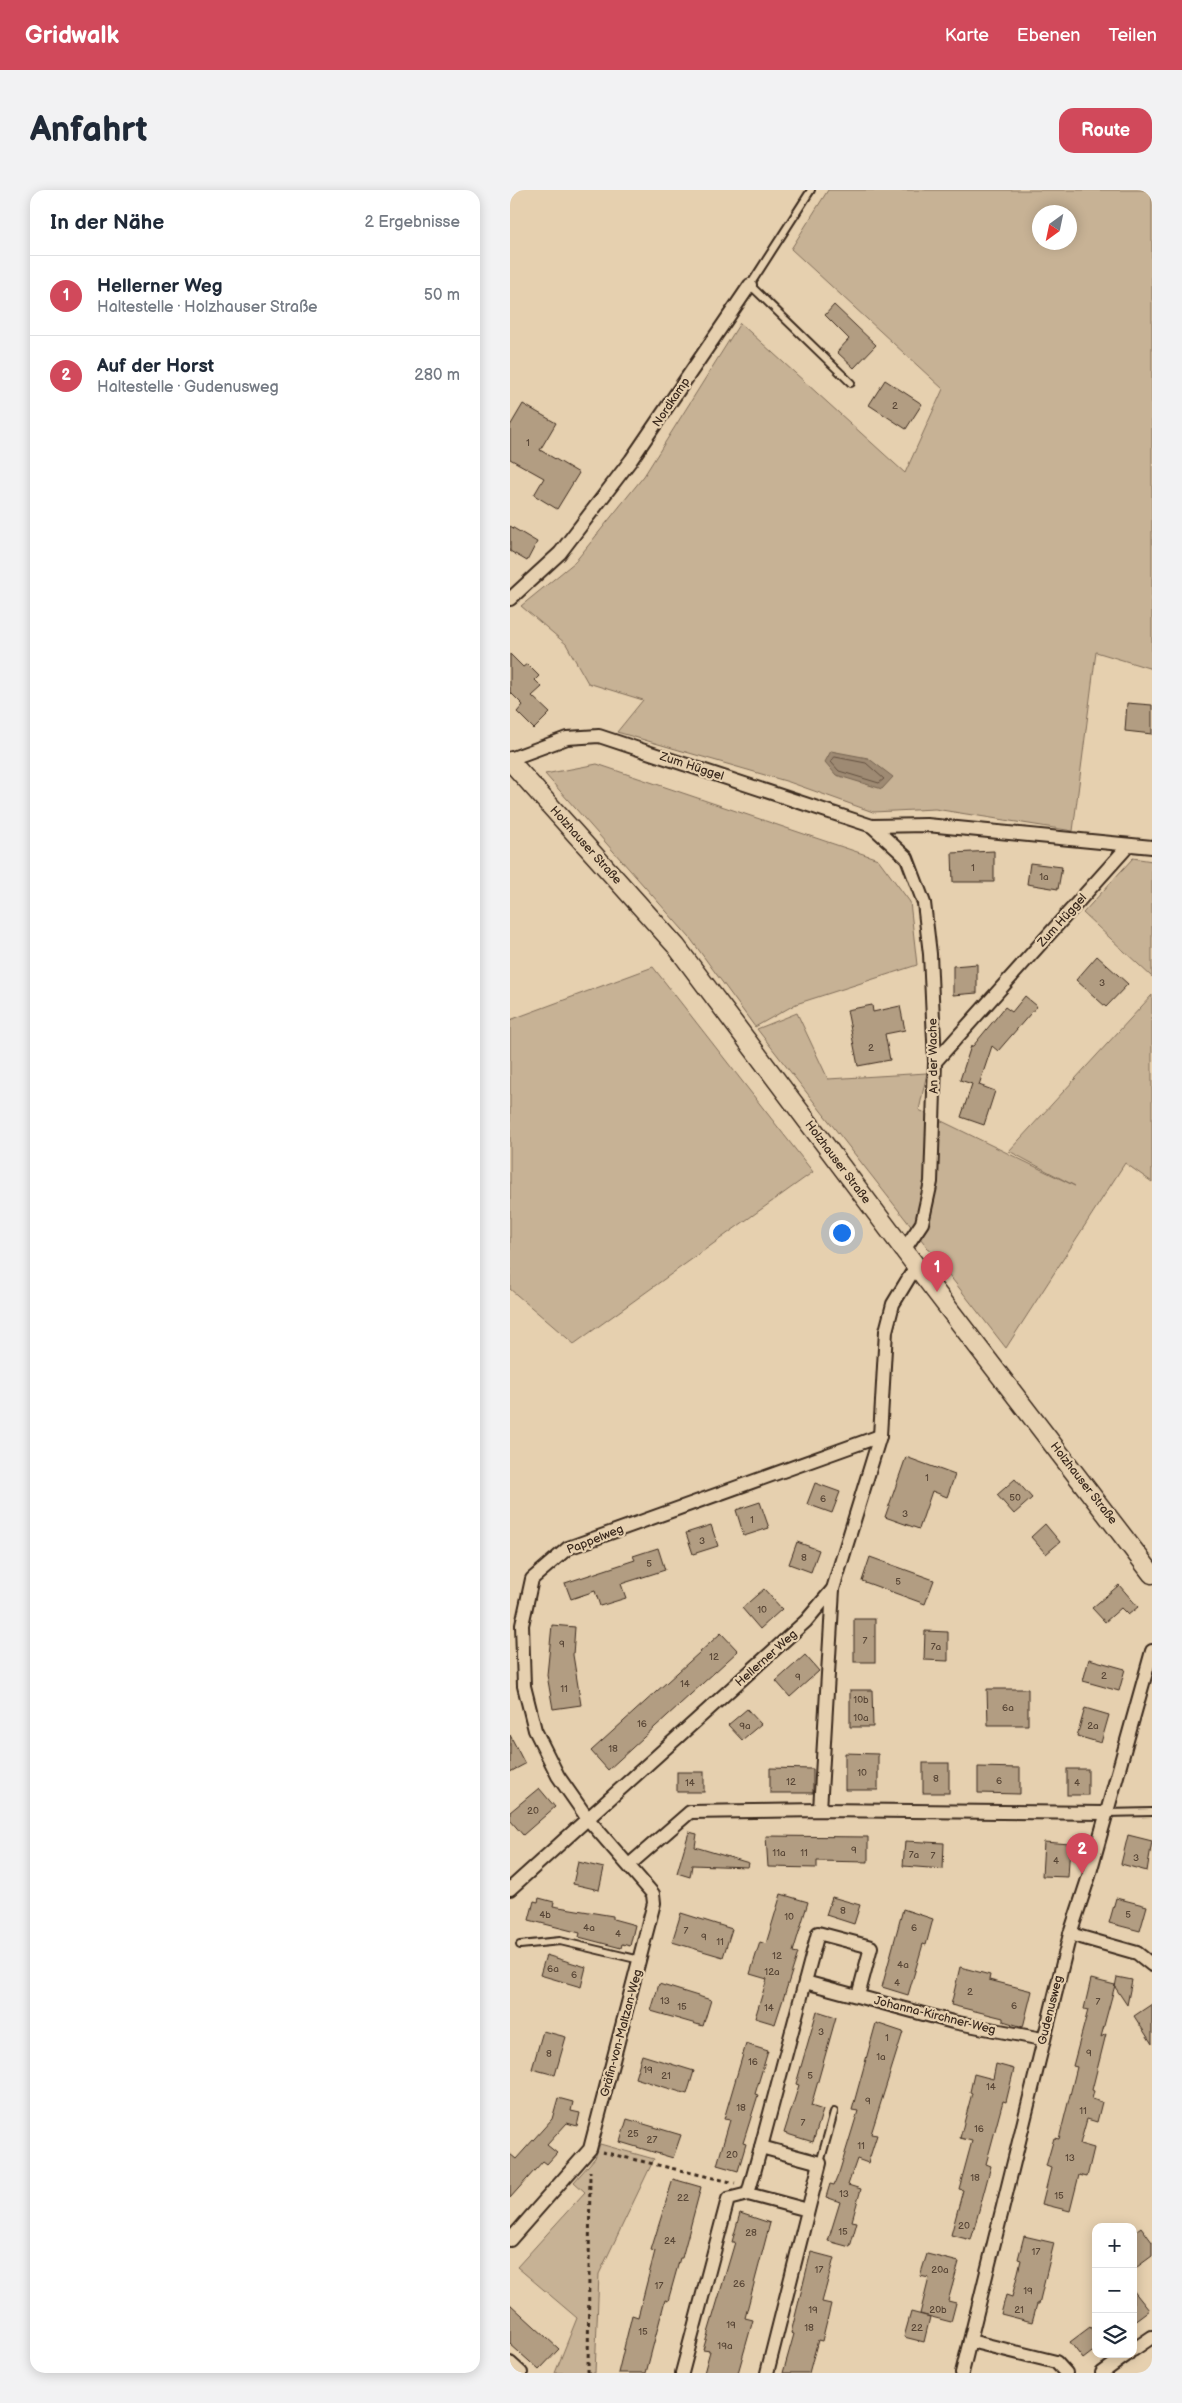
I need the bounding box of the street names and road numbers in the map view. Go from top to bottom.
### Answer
street label: Nordkamp [649,375,693,430]
street label: Zum Hüggel [657,749,726,784]
street label: Holzhauser Straße [547,803,625,888]
street label: Zum Hüggel [1034,891,1090,951]
street label: An der Wache [925,1018,942,1094]
street label: Holzhauser Straße [801,1118,874,1207]
street label: Holzhauser Straße [1047,1439,1120,1527]
street label: Pappelweg [565,1521,626,1558]
street label: Hellerner Weg [732,1627,800,1690]
street label: Gräfin-von-Maltzan-Weg [597,1968,646,2099]
street label: Gudenusweg [1035,1974,1066,2046]
street label: Johanna-Kirchner-Weg [872,1993,997,2038]

